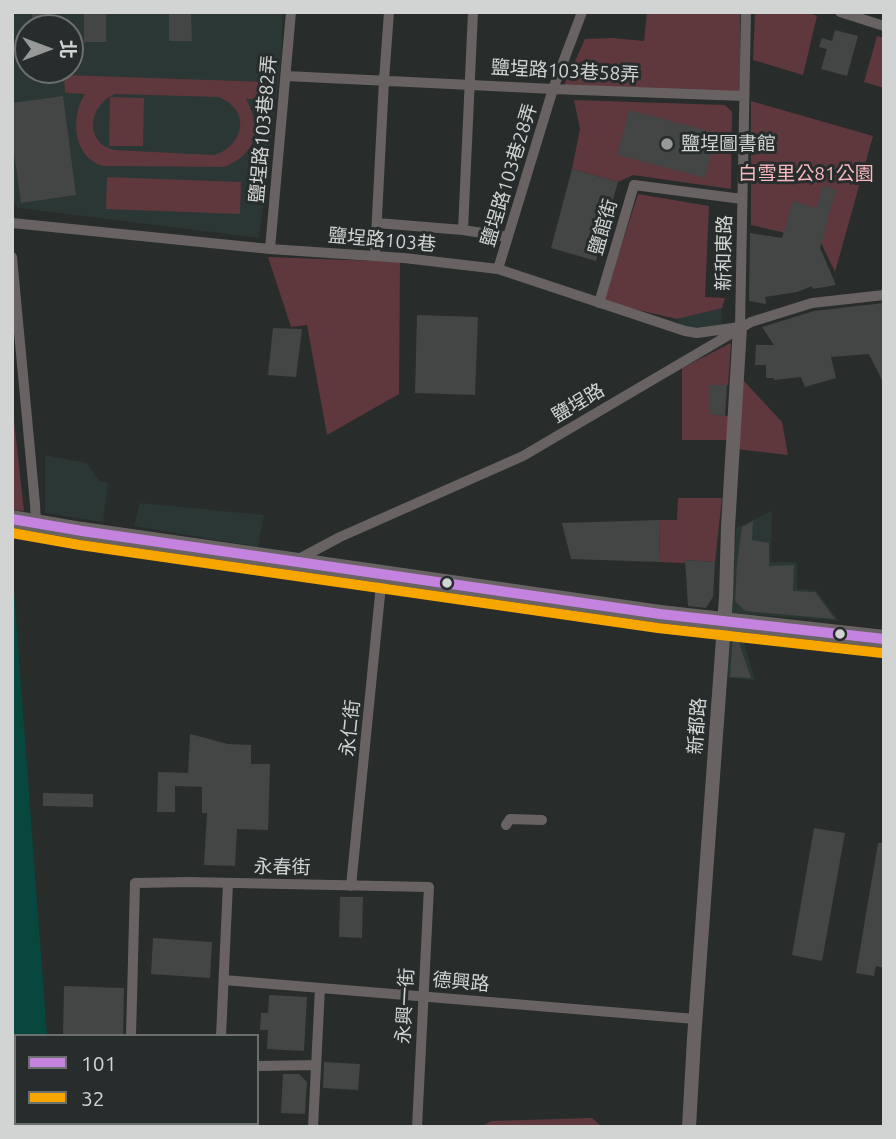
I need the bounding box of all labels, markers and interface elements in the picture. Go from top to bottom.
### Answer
north arrow [14,14,84,84]
text: 北 [57,39,79,59]
street label: 鹽埕路103巷82弄 [245,54,281,204]
street label: 鹽埕路103巷58弄 [490,56,640,86]
street label: 鹽埕路103巷28弄 [476,101,542,249]
place label: 鹽埕圖書館 [681,133,776,155]
marker: 鹽埕圖書館 [659,136,675,152]
park label: 白雪里公81公園 [738,163,874,185]
street label: 鹽館街 [584,196,622,258]
street label: 新和東路 [712,215,736,291]
street label: 鹽埕路103巷 [327,224,437,256]
street label: 鹽埕路 [548,379,608,427]
unlabelled marker [440,576,454,590]
unlabelled marker [833,627,847,641]
street label: 新都路 [684,697,710,755]
street label: 永仁街 [336,698,364,758]
street label: 永春街 [253,855,311,879]
street label: 永興一街 [392,967,418,1045]
street label: 德興路 [432,968,490,996]
legend [14,1034,259,1125]
text: 101 [81,1051,117,1075]
text: 32 [81,1086,105,1110]

